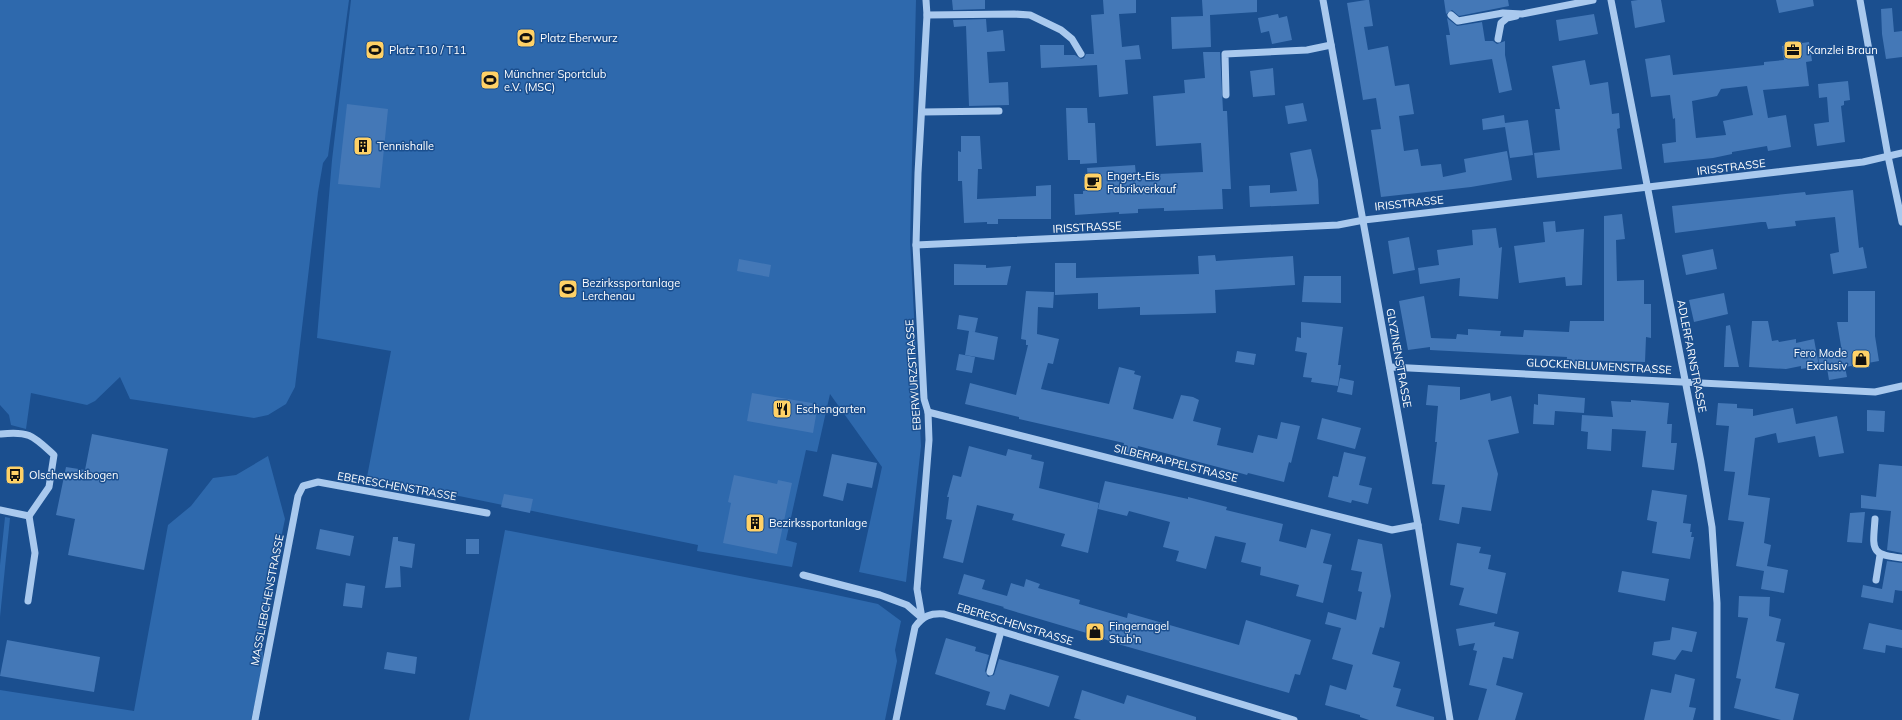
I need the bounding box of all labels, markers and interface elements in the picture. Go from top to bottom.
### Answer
sports icon: Platz Eberwurz [515,27,537,49]
place label: Platz Eberwurz [540,31,618,45]
sports icon: Platz T10 / T11 [364,39,386,61]
office icon: Kanzlei Braun [1782,39,1804,61]
place label: Platz T10 / T11 [389,43,466,57]
place label: Kanzlei Braun [1807,43,1878,57]
place label: Münchner Sportclub e.V. (MSC) [504,67,607,94]
sports icon: Münchner Sportclub e.V. (MSC) [479,69,501,91]
building icon: Tennishalle [352,135,374,157]
place label: Tennishalle [377,139,434,153]
street label: IRISSTRASSE [1696,156,1766,178]
place label: Engert-Eis Fabrikverkauf [1107,169,1177,196]
cafe icon: Engert-Eis Fabrikverkauf [1082,171,1104,193]
street label: IRISSTRASSE [1374,192,1444,214]
street label: IRISSTRASSE [1052,218,1122,236]
place label: Bezirkssportanlage Lerchenau [582,276,680,303]
sports icon: Bezirkssportanlage Lerchenau [557,278,579,300]
street label: ADLERFARNSTRASSE [1674,298,1710,414]
street label: GLYZINENSTRASSE [1383,307,1415,409]
street label: EBERWURZSTRASSE [902,319,924,431]
place label: Fero Mode Exclusiv [1794,346,1847,373]
shop icon: Fero Mode Exclusiv [1850,348,1872,370]
street label: GLOCKENBLUMENSTRASSE [1526,355,1672,377]
restaurant icon: Eschengarten [771,398,793,420]
place label: Eschengarten [796,402,866,416]
street label: SILBERPAPPELSTRASSE [1113,441,1239,485]
bus stop icon: Olschewskibogen [4,464,26,486]
place label: Olschewskibogen [29,468,119,482]
street label: EBERESCHENSTRASSE [336,469,458,503]
building icon: Bezirkssportanlage [744,512,766,534]
place label: Bezirkssportanlage [769,516,867,530]
street label: MASSLIEBCHENSTRASSE [247,533,287,667]
street label: EBERESCHENSTRASSE [955,600,1075,648]
place label: Fingernagel Stub'n [1109,619,1169,646]
shop icon: Fingernagel Stub'n [1084,621,1106,643]

